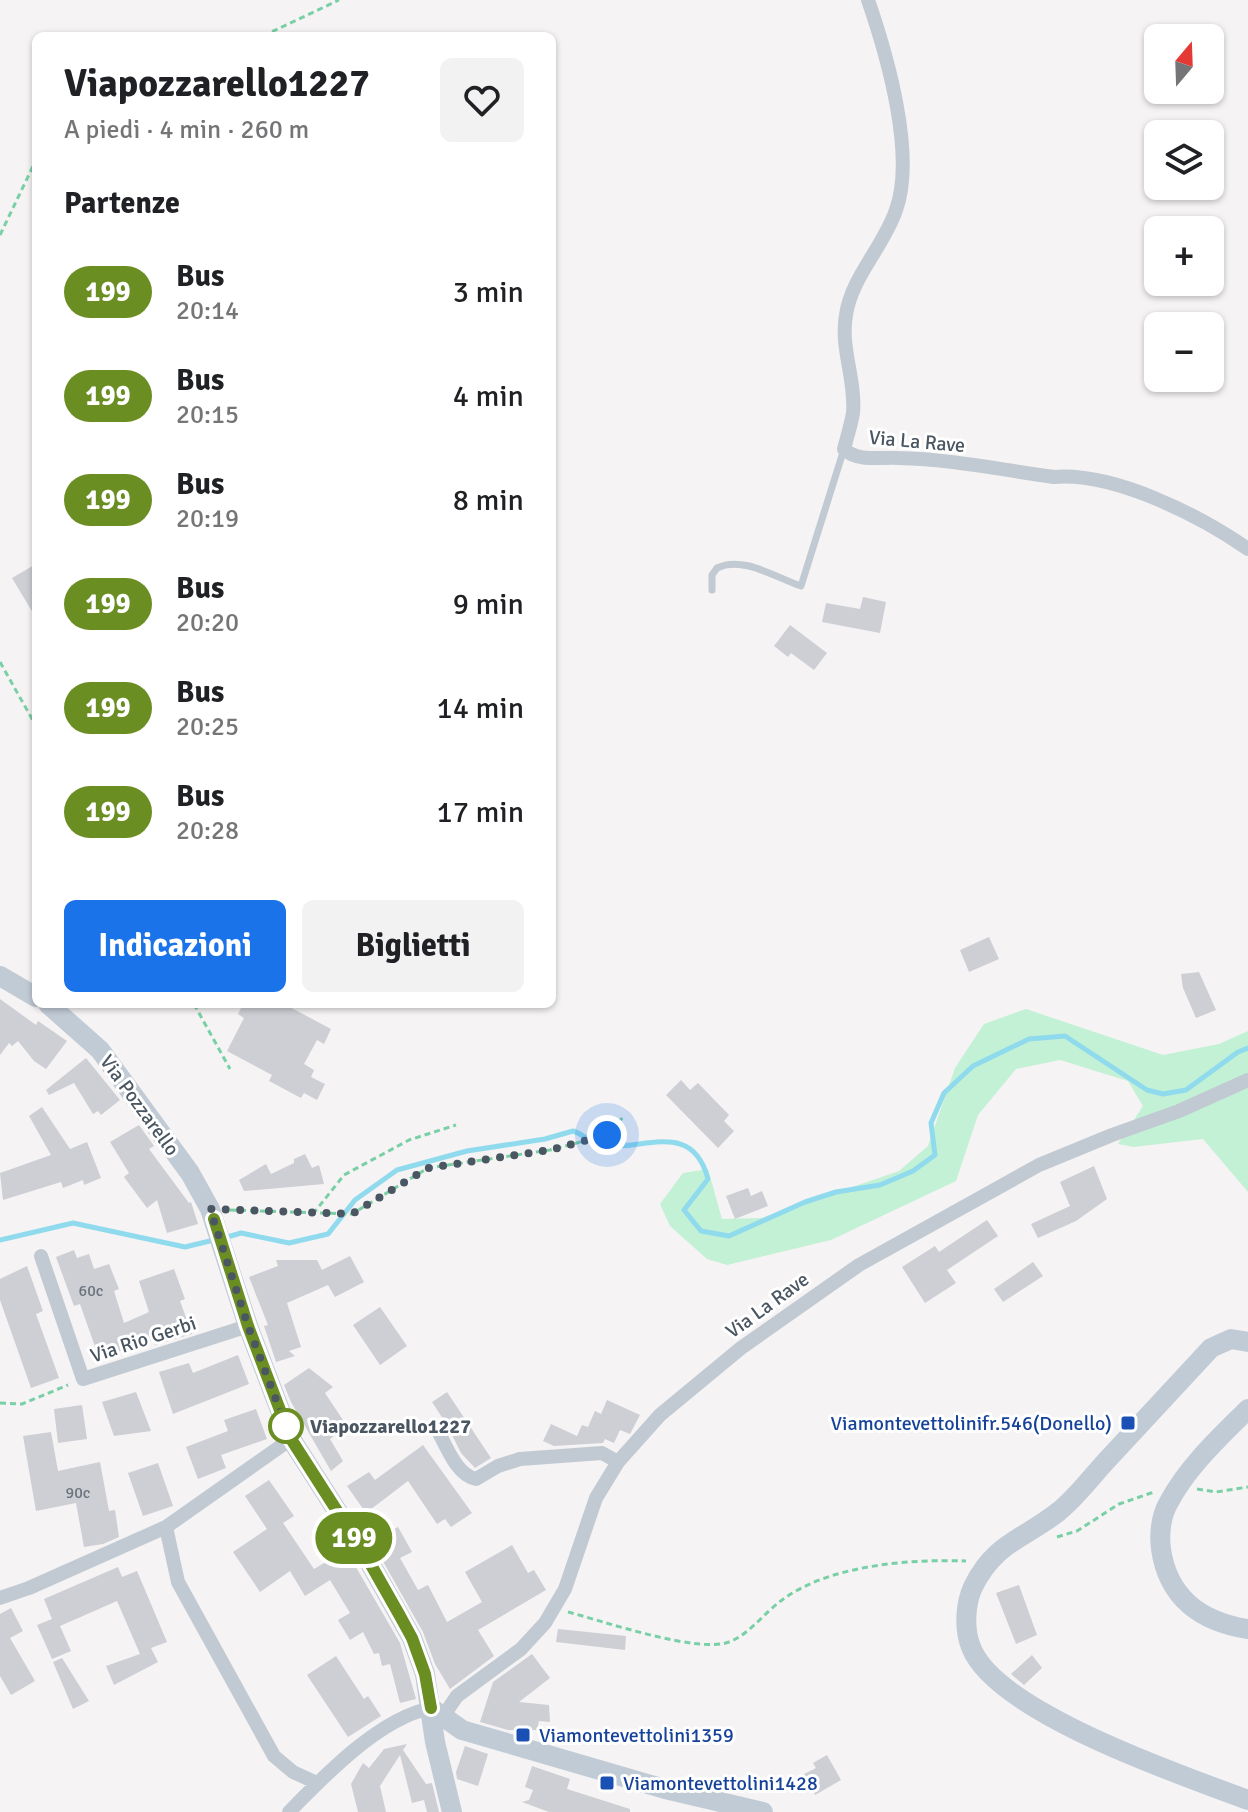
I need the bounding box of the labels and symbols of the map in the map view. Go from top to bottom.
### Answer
north arrow [1144,24,1224,104]
street label: Via La Rave [868,425,966,458]
street label: Via Pozzarello [94,1050,185,1161]
your location [587,1115,627,1155]
street label: Via La Rave [721,1267,814,1344]
house number: 60c [79,1281,103,1301]
street label: Via Rio Gerbi [87,1311,199,1368]
marker: Viapozzarello1227 [269,1409,303,1443]
place label: Viamontevettolinifr.546(Donello) [831,1411,1112,1436]
place label: Viapozzarello1227 [310,1414,471,1439]
marker: Viamontevettolinifr.546(Donello) [1119,1414,1137,1432]
house number: 90c [66,1483,90,1503]
line badge: 199 [308,1512,400,1564]
place label: Viamontevettolini1359 [539,1723,734,1748]
marker: Viamontevettolini1359 [514,1726,532,1744]
place label: Viamontevettolini1428 [623,1771,818,1796]
marker: Viamontevettolini1428 [598,1774,616,1792]

